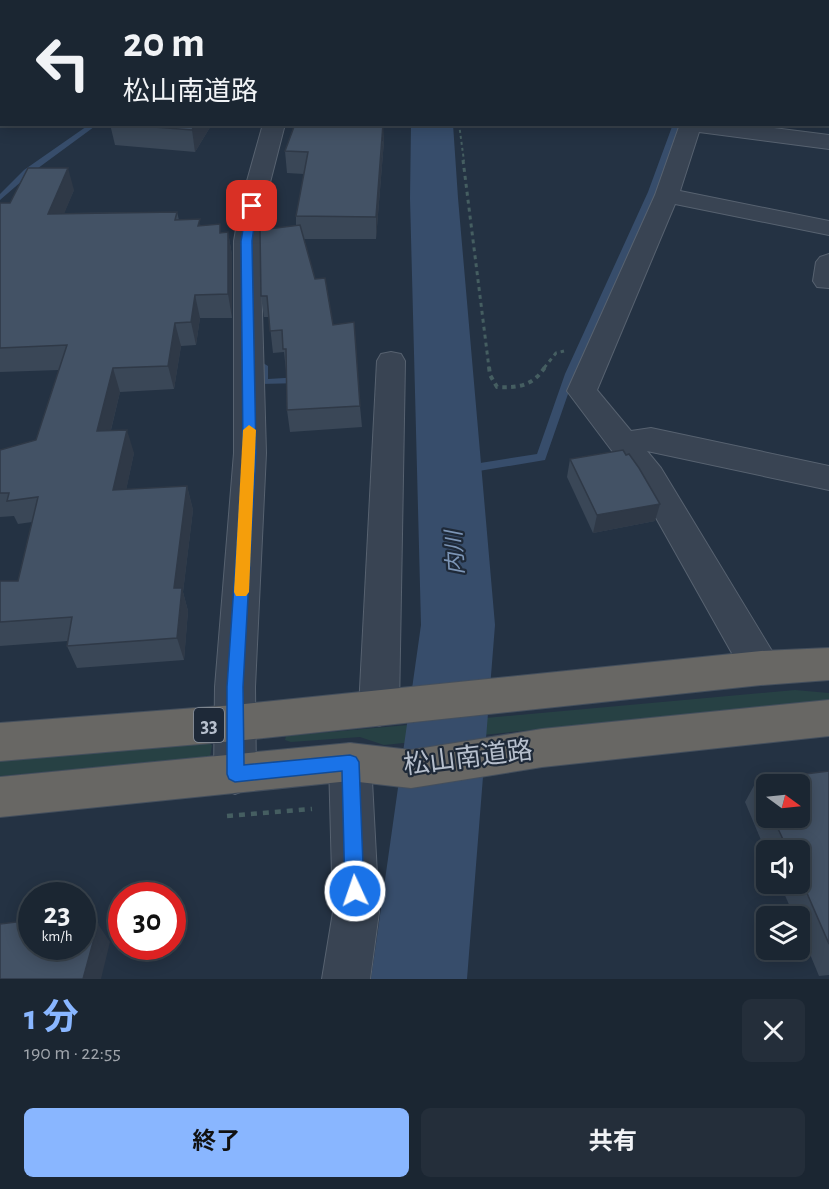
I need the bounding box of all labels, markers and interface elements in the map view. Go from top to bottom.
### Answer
text: 20 m [123,22,205,64]
icon: left [24,24,102,102]
text: 松山南道路 [123,78,258,105]
pin [226,180,277,231]
icon: arrive [235,189,268,222]
water label: 内川 [442,528,467,576]
road number: 33 [194,708,224,742]
street label: 松山南道路 [402,736,534,779]
north arrow [756,774,810,828]
map controls [756,774,810,960]
button: sound [756,840,810,894]
position arrow [323,859,387,923]
speed limit sign: 30 [108,882,186,960]
text: 23 [43,899,71,929]
button: layers [756,906,810,960]
text: km/h [42,929,72,944]
button: close [742,999,805,1062]
text: 1 分 [24,1000,78,1036]
text: 190 m · 22:55 [24,1043,121,1063]
button: 終了 [24,1108,409,1177]
button: 共有 [421,1108,805,1177]

